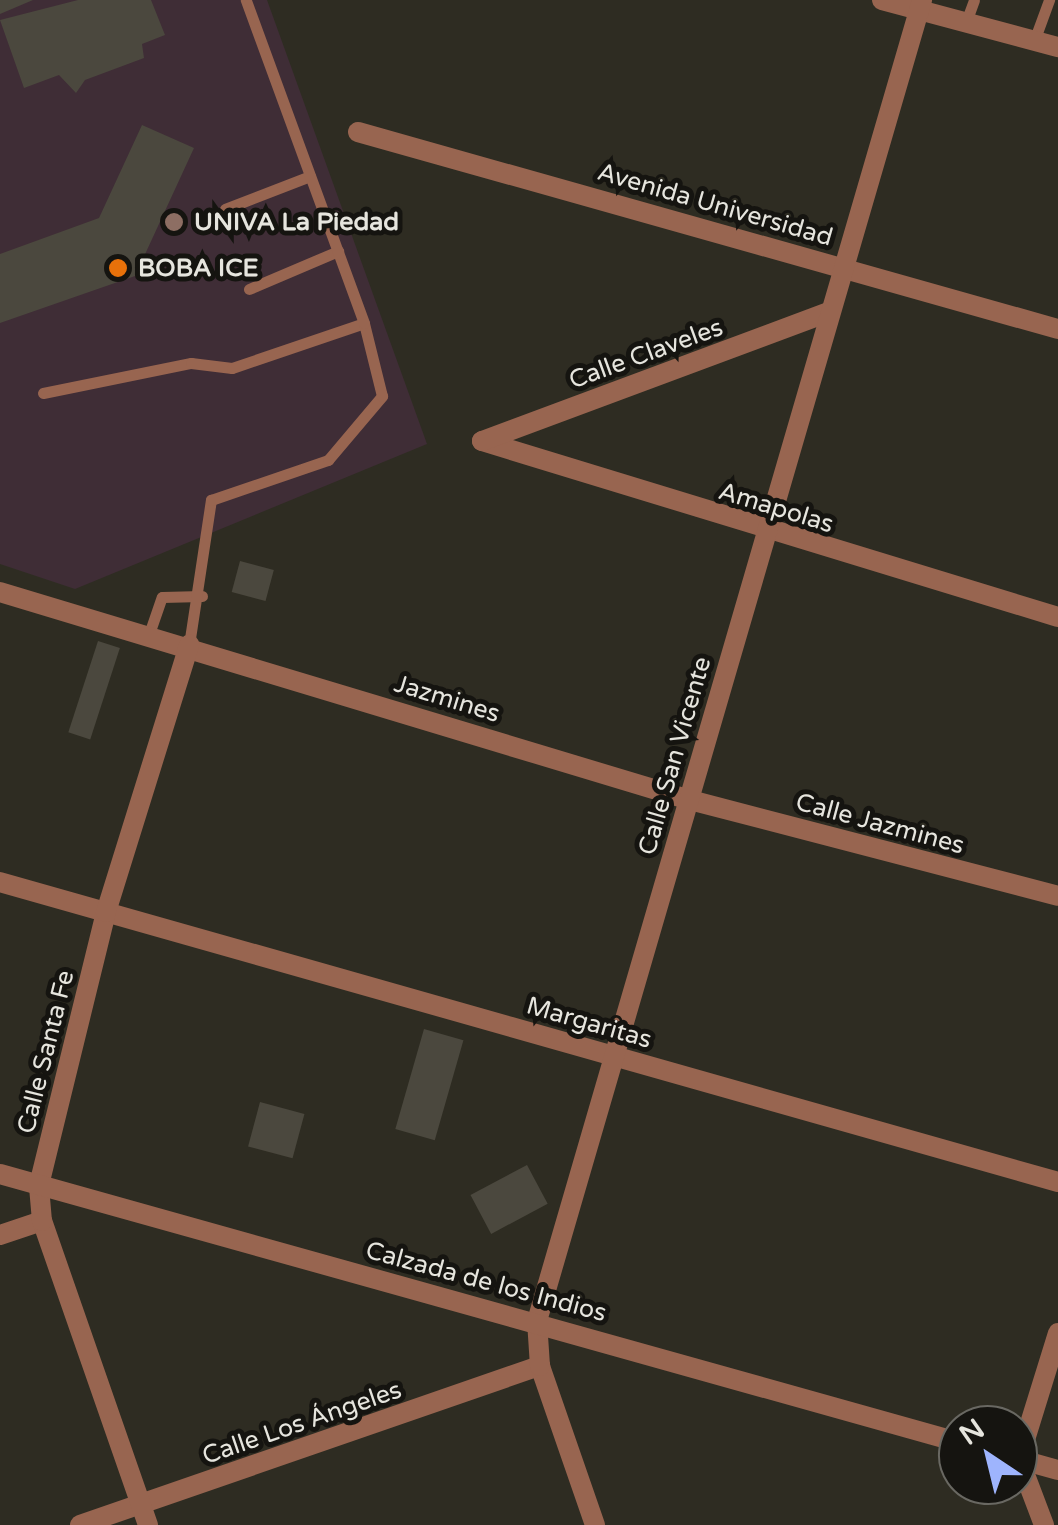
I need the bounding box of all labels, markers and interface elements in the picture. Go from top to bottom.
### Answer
street label: Avenida Universidad [594,157,836,253]
place label: UNIVA La Piedad [194,207,399,237]
marker: UNIVA La Piedad [163,211,185,233]
place label: BOBA ICE [138,253,259,283]
marker: BOBA ICE [107,257,129,279]
street label: Calle Claveles [565,312,727,396]
street label: Amapolas [715,476,837,540]
street label: Calle San Vicente [632,653,718,859]
street label: Jazmines [391,669,503,729]
street label: Calle Jazmines [792,787,968,861]
street label: Calle Santa Fe [11,967,81,1137]
street label: Margaritas [523,991,655,1055]
street label: Calzada de los Indios [362,1235,610,1329]
street label: Calle Los Ángeles [198,1375,406,1471]
north arrow [938,1405,1038,1505]
text: N [953,1412,991,1452]

